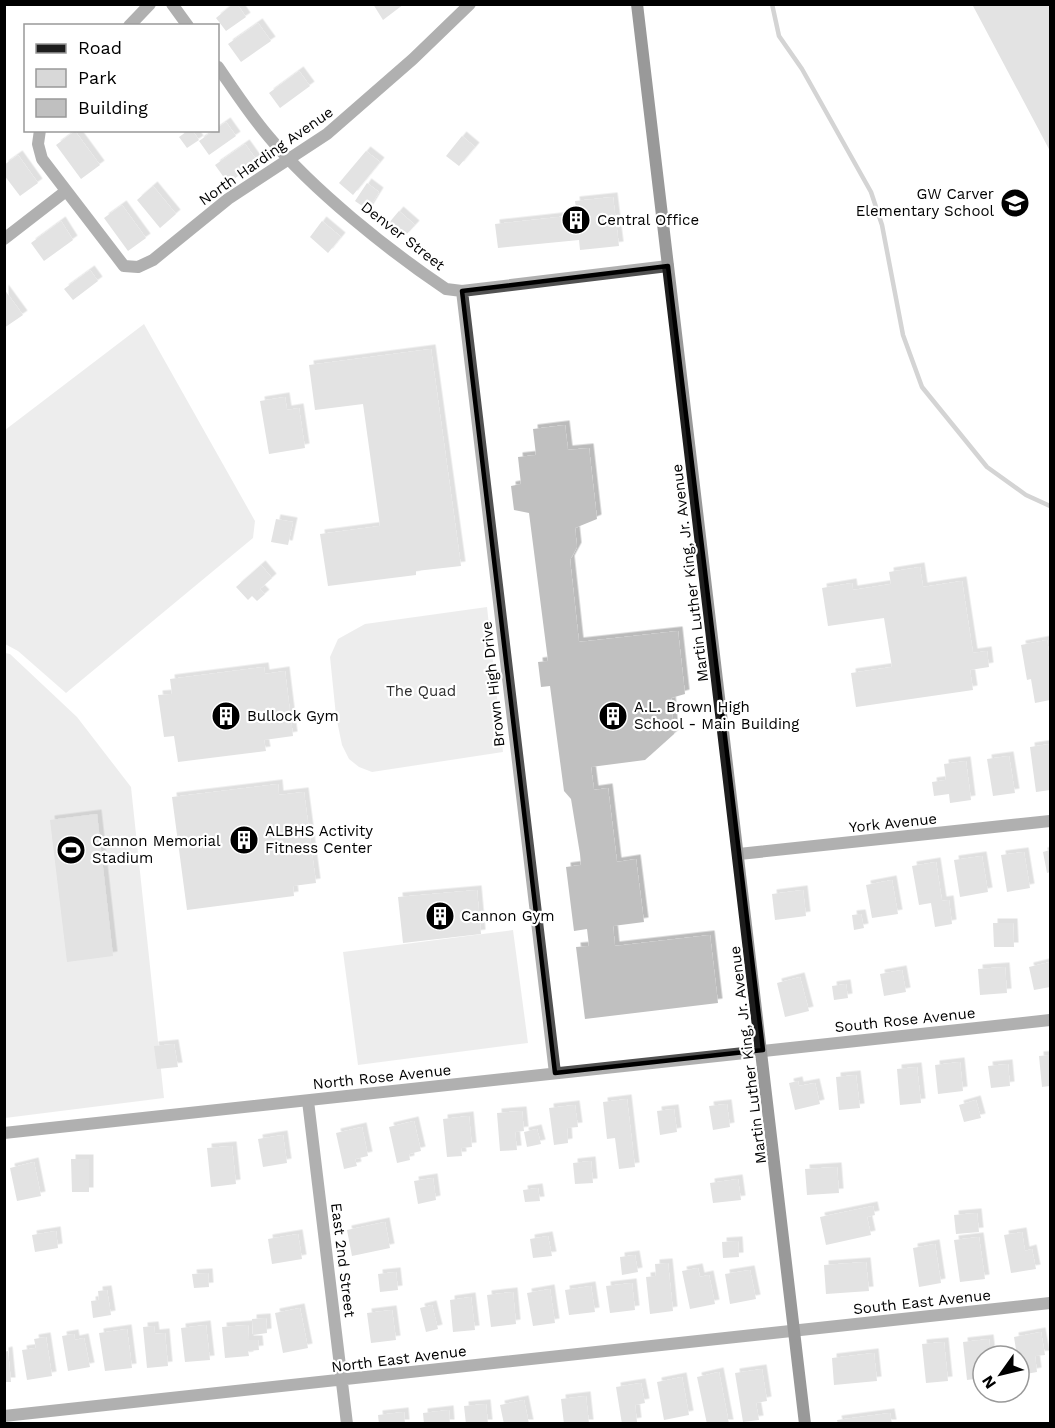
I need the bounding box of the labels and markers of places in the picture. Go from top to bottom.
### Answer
place label: GW Carver Elementary School [856,185,994,220]
school or university icon: GW Carver Elementary School [999,187,1031,219]
building icon: Central Office [560,204,592,236]
place label: Central Office [597,211,699,229]
place label: A.L. Brown High School - Main Building [634,698,799,733]
building icon: Bullock Gym [210,700,242,732]
building icon: A.L. Brown High School - Main Building [597,700,629,732]
place label: Bullock Gym [247,707,339,725]
place label: ALBHS Activity Fitness Center [265,822,373,857]
building icon: ALBHS Activity Fitness Center [228,824,260,856]
place label: Cannon Memorial Stadium [92,832,221,867]
sports icon: Cannon Memorial Stadium [55,834,87,866]
building icon: Cannon Gym [424,900,456,932]
place label: Cannon Gym [461,907,555,925]

